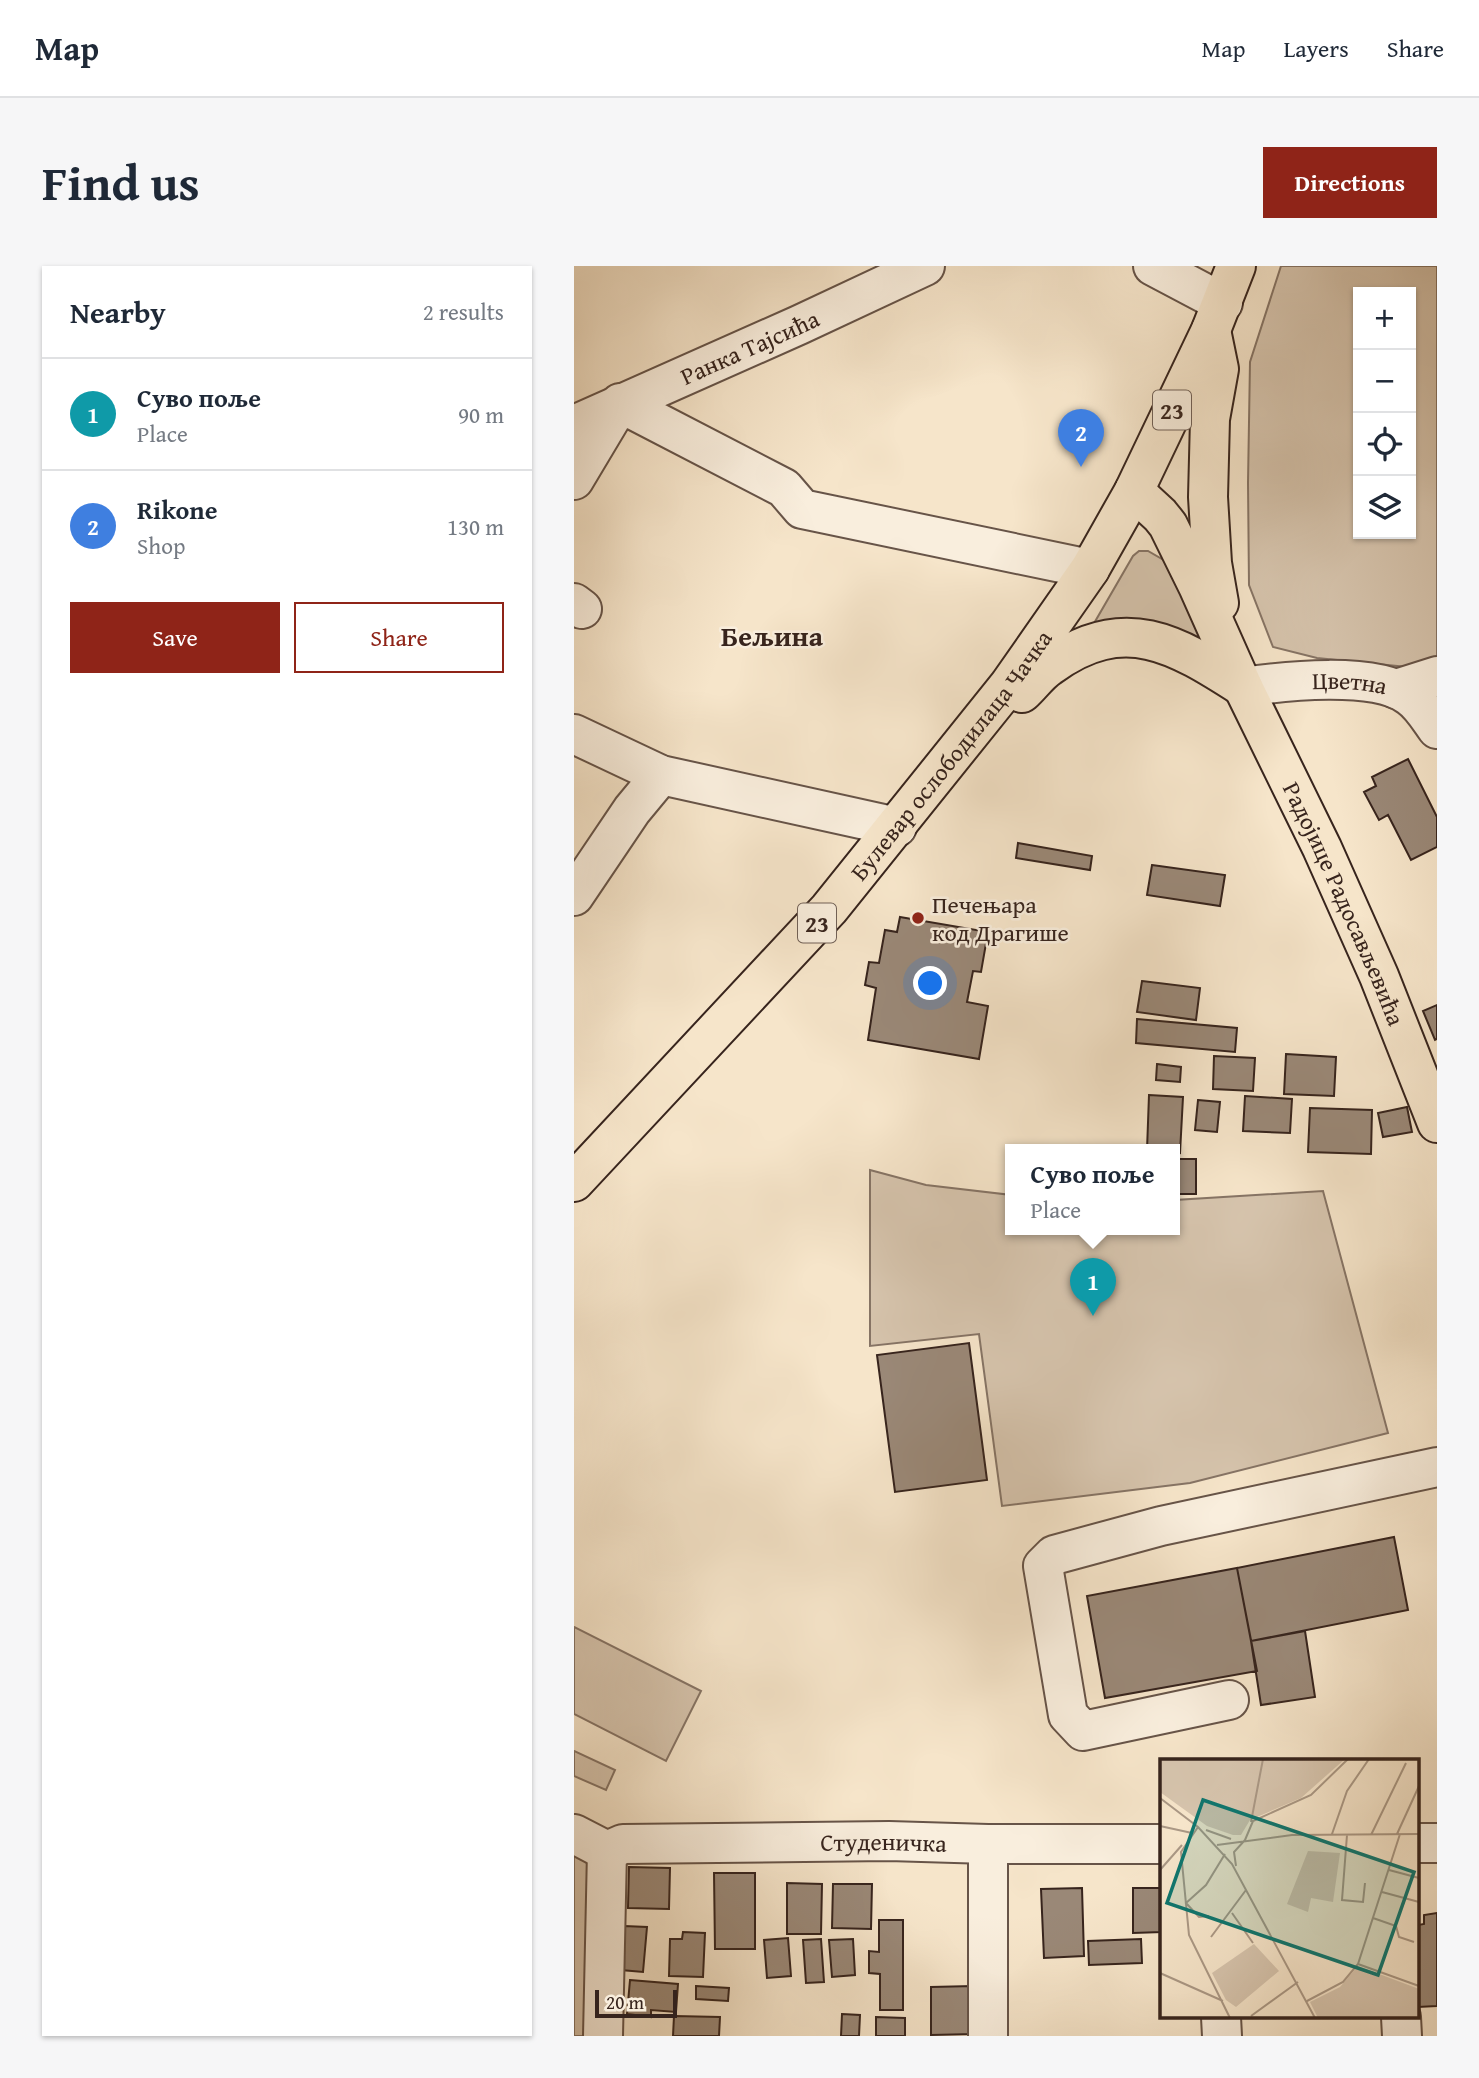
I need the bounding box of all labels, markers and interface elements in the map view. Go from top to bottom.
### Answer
text: Map [35,24,99,72]
text: Map [1202,31,1245,66]
text: Layers [1283,31,1349,66]
text: Share [1387,31,1444,66]
text: Find us [42,146,200,218]
button: Directions [1263,147,1437,218]
map controls [1353,287,1416,539]
button: + [1353,287,1416,350]
text: Nearby [70,290,166,334]
text: 2 results [423,295,504,328]
street label: Ранка Тајсића [674,300,825,393]
button: − [1353,350,1416,413]
text: Суво поље [137,378,261,417]
road number: 23 [1153,391,1191,430]
text: 1 [87,398,99,431]
text: 90 m [458,398,504,431]
pin: 2 [1058,409,1104,467]
button: locate [1353,413,1416,476]
text: Place [137,417,188,450]
button: layers [1353,476,1416,539]
text: Rikone [137,490,217,529]
text: 2 [87,510,99,543]
text: 130 m [447,510,504,543]
text: Shop [137,529,185,562]
button: Save [70,602,280,673]
button: Share [294,602,504,673]
district label: Бељина [721,615,824,656]
street label: Булевар ослободилаца Чачка [841,622,1060,888]
street label: Цветна [1311,662,1391,703]
street label: Радојице Радосављевића [1275,776,1414,1031]
place label: Печењара код Драгише [932,887,1069,950]
road number: 23 [798,904,836,943]
marker: Печењара код Драгише [910,910,926,926]
your location [913,966,947,1000]
popup [1005,1144,1180,1235]
text: Суво поље [1030,1154,1155,1193]
text: Place [1030,1193,1081,1226]
pin: 1 [1070,1258,1116,1316]
inset map [1160,1759,1420,2018]
street label: Студеничка [820,1823,948,1860]
scale bar [595,1987,677,2019]
text: 20 m [606,1988,644,2016]

